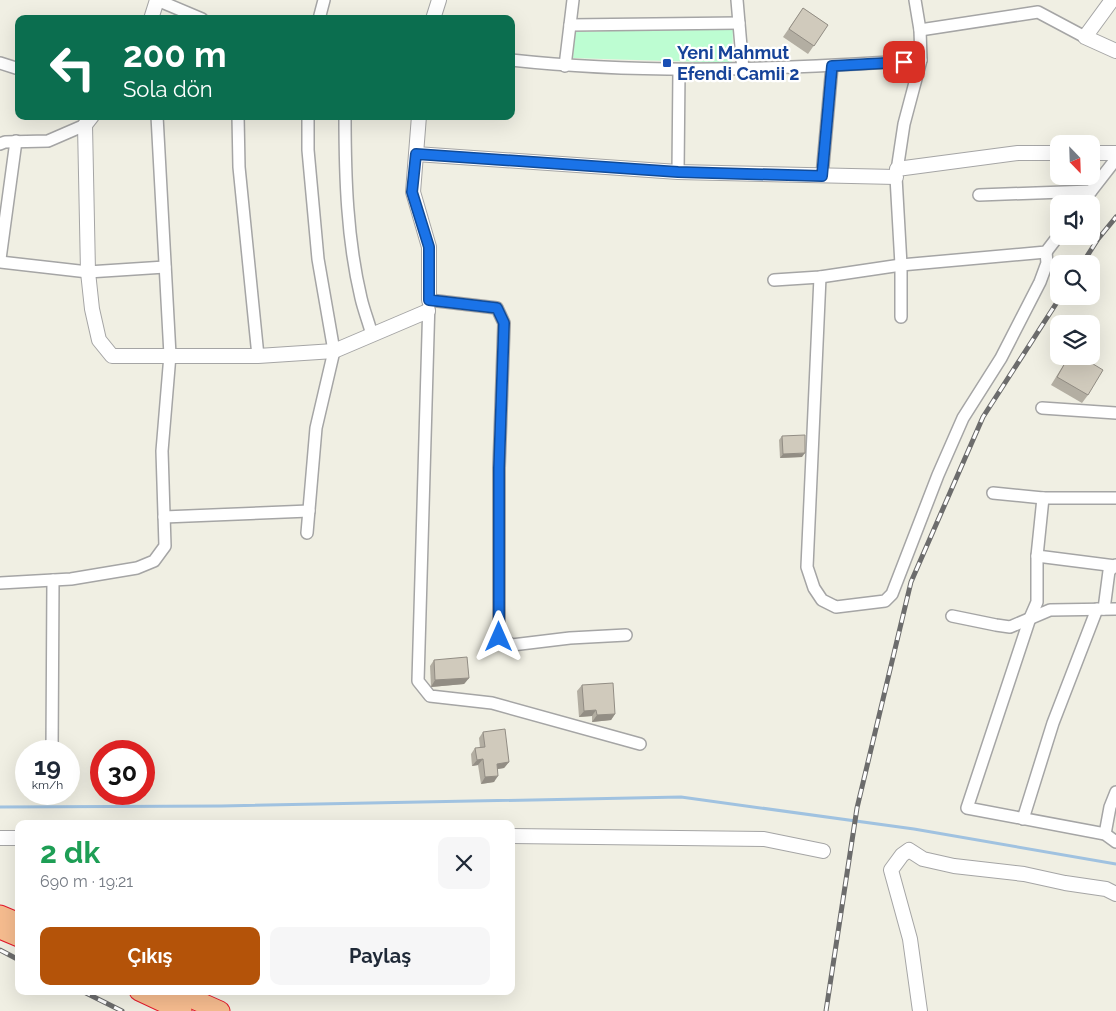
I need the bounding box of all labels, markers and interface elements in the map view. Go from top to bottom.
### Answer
text: 200 m [123,34,227,75]
icon: left [40,35,105,100]
pin [883,41,925,83]
place label: Yeni Mahmut Efendi Camii 2 [677,42,799,84]
icon: arrive [890,48,918,76]
marker: Yeni Mahmut Efendi Camii 2 [661,57,673,69]
text: Sola dön [123,76,213,102]
north arrow [1050,135,1100,185]
map controls [1050,135,1100,365]
button: sound [1050,195,1100,245]
button: search [1050,255,1100,305]
button: layers [1050,315,1100,365]
position arrow [472,610,524,662]
speed limit sign: 30 [90,740,155,805]
text: 19 [34,751,61,781]
text: km/h [32,778,63,792]
text: 2 dk [40,835,100,870]
button: close [438,837,490,889]
text: 690 m · 19:21 [40,872,133,891]
button: Çıkış [40,927,260,985]
button: Paylaş [270,927,490,985]

